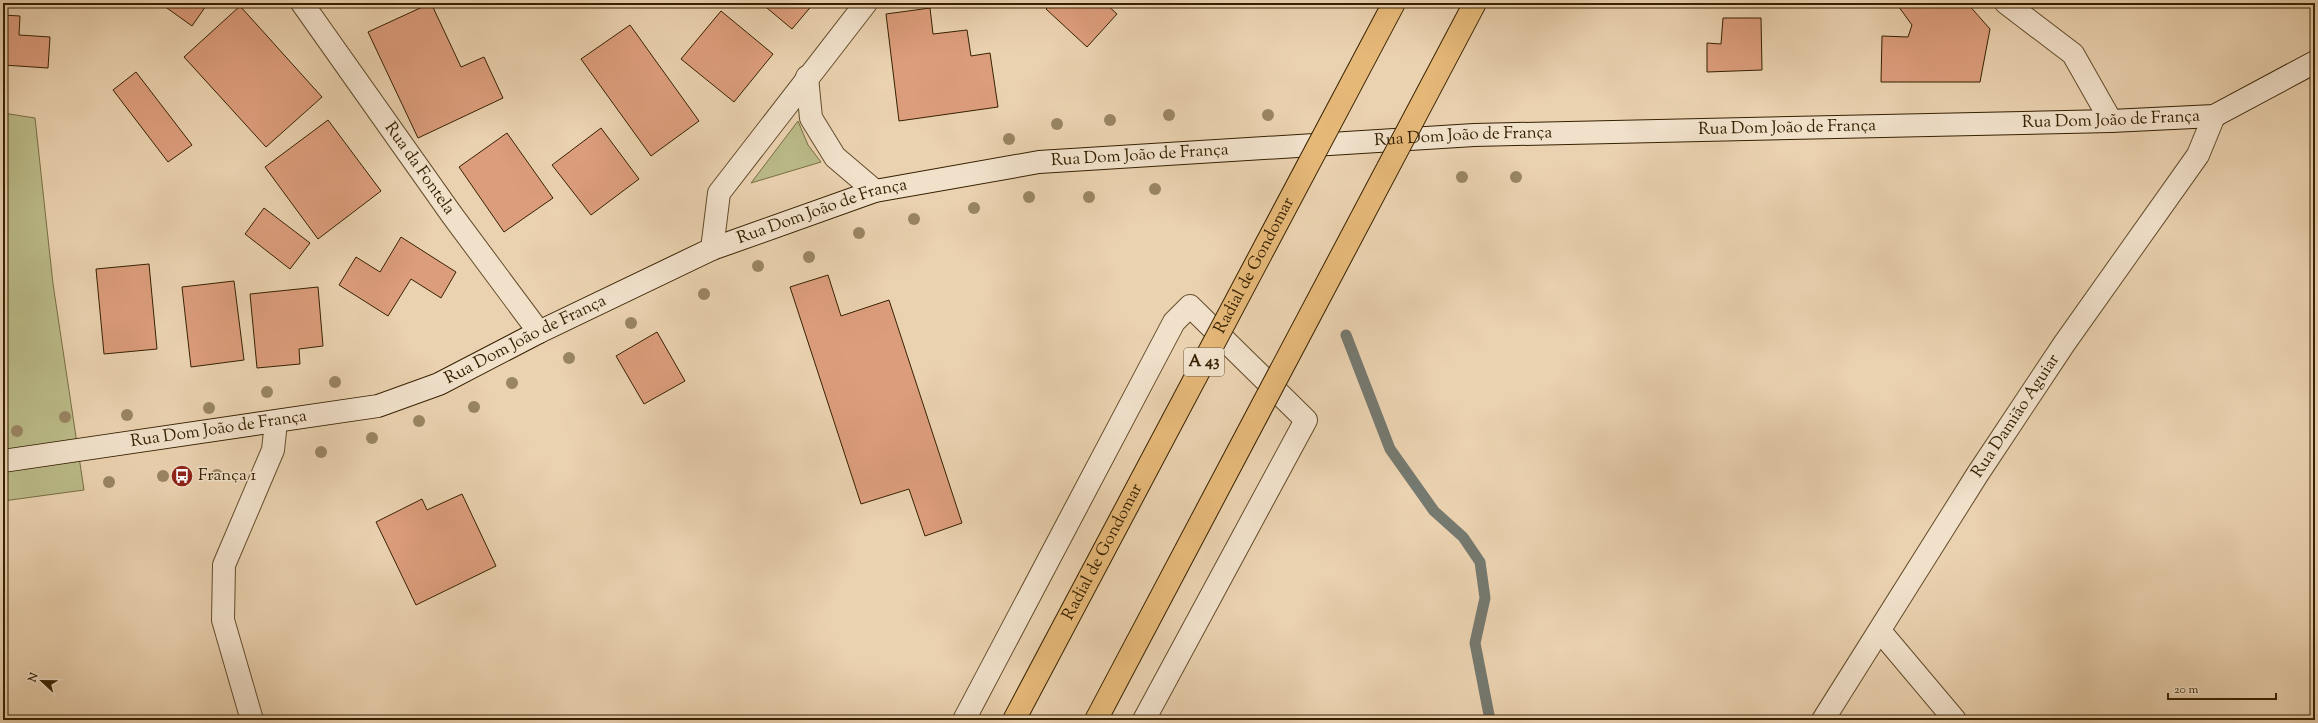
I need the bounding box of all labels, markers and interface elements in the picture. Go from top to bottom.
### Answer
street label: Rua Dom João de França [2022,105,2201,135]
street label: Rua Dom João de França [1698,114,1877,142]
street label: Rua da Fontela [378,117,461,220]
street label: Rua Dom João de França [1374,121,1553,153]
street label: Rua Dom João de França [1050,138,1230,173]
street label: Rua Dom João de França [734,173,909,251]
street label: Radial de Gondomar [1209,193,1301,338]
street label: Rua Dom João de França [441,289,611,391]
road number: A 43 [1184,348,1224,376]
street label: Rua Damião Aguiar [1966,349,2066,483]
street label: Rua Dom João de França [129,405,309,454]
bus stop icon: França 1 [169,463,195,489]
place label: França 1 [198,464,256,488]
street label: Radial de Gondomar [1057,479,1149,625]
north arrow [22,661,62,701]
text: N [24,670,43,686]
scale bar [2168,675,2276,701]
text: 20 m [2174,681,2199,699]

